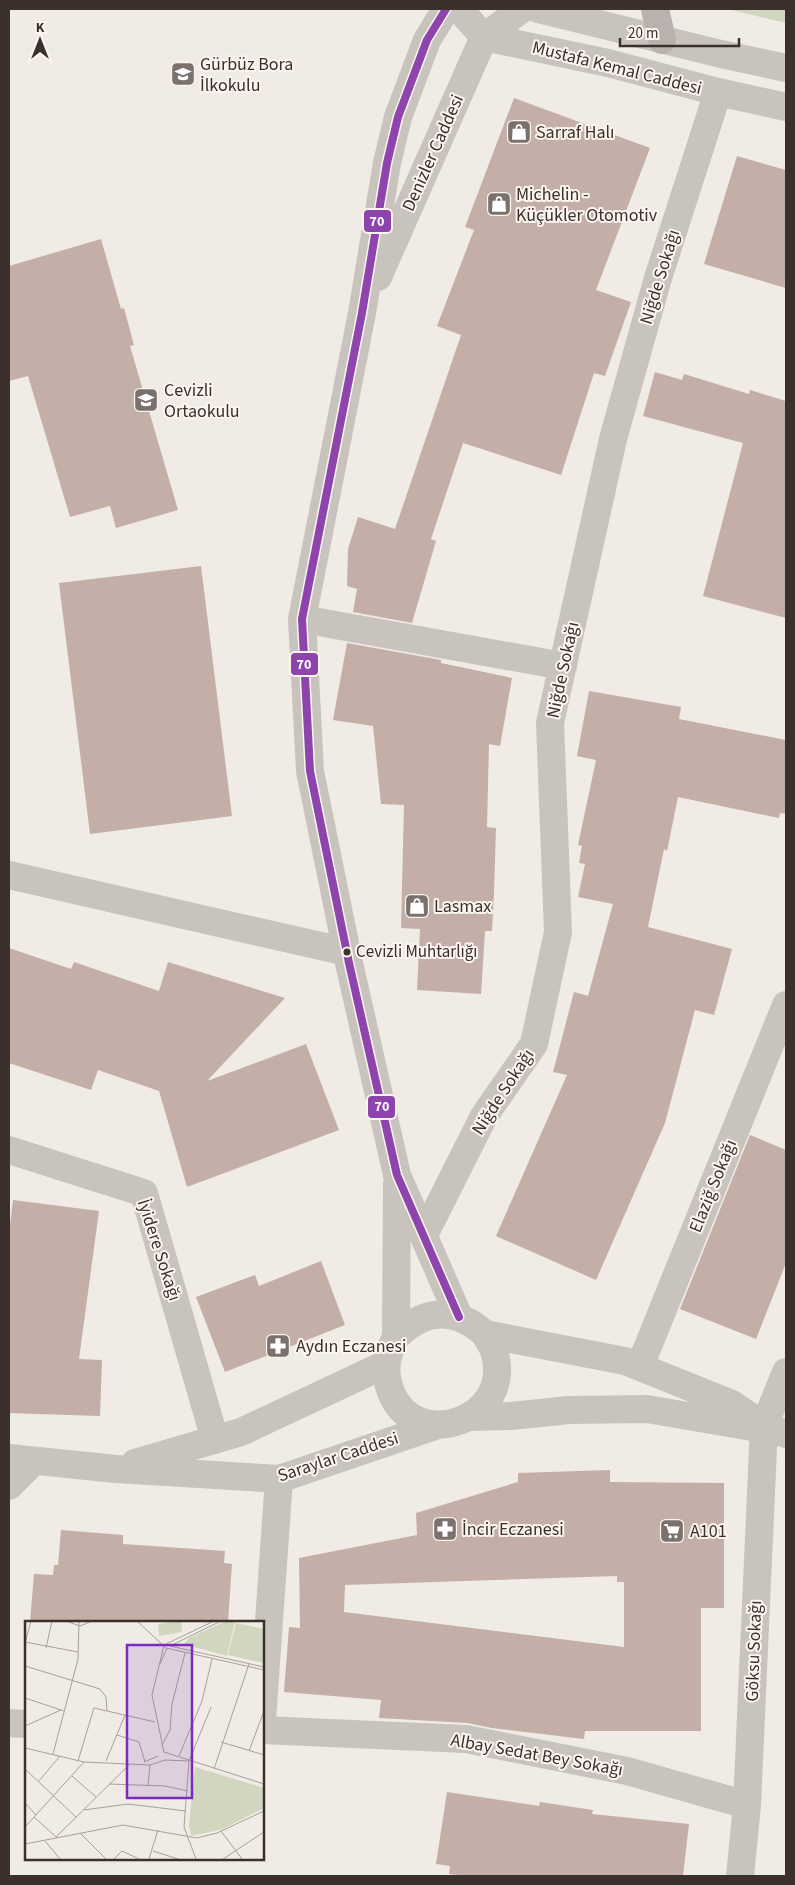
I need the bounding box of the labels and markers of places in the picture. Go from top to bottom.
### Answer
place label: Gürbüz Bora İlkokulu [200,52,293,98]
school or university icon: Gürbüz Bora İlkokulu [170,61,196,87]
shop icon: Sarraf Halı [506,119,532,145]
place label: Sarraf Halı [536,120,615,145]
place label: Michelin - Küçükler Otomotiv [516,182,658,228]
shop icon: Michelin - Küçükler Otomotiv [486,191,512,217]
place label: Cevizli Ortaokulu [164,378,240,424]
school or university icon: Cevizli Ortaokulu [133,387,159,413]
shop icon: Lasmax [404,893,430,919]
place label: Lasmax [434,894,491,919]
place label: Cevizli Muhtarlığı [356,940,478,964]
marker: Cevizli Muhtarlığı [342,947,352,957]
pharmacy icon: Aydın Eczanesi [265,1333,291,1359]
place label: Aydın Eczanesi [296,1334,406,1359]
pharmacy icon: İncir Eczanesi [432,1516,458,1542]
place label: İncir Eczanesi [462,1517,564,1542]
supermarket icon: A101 [659,1518,685,1544]
place label: A101 [690,1519,727,1544]

